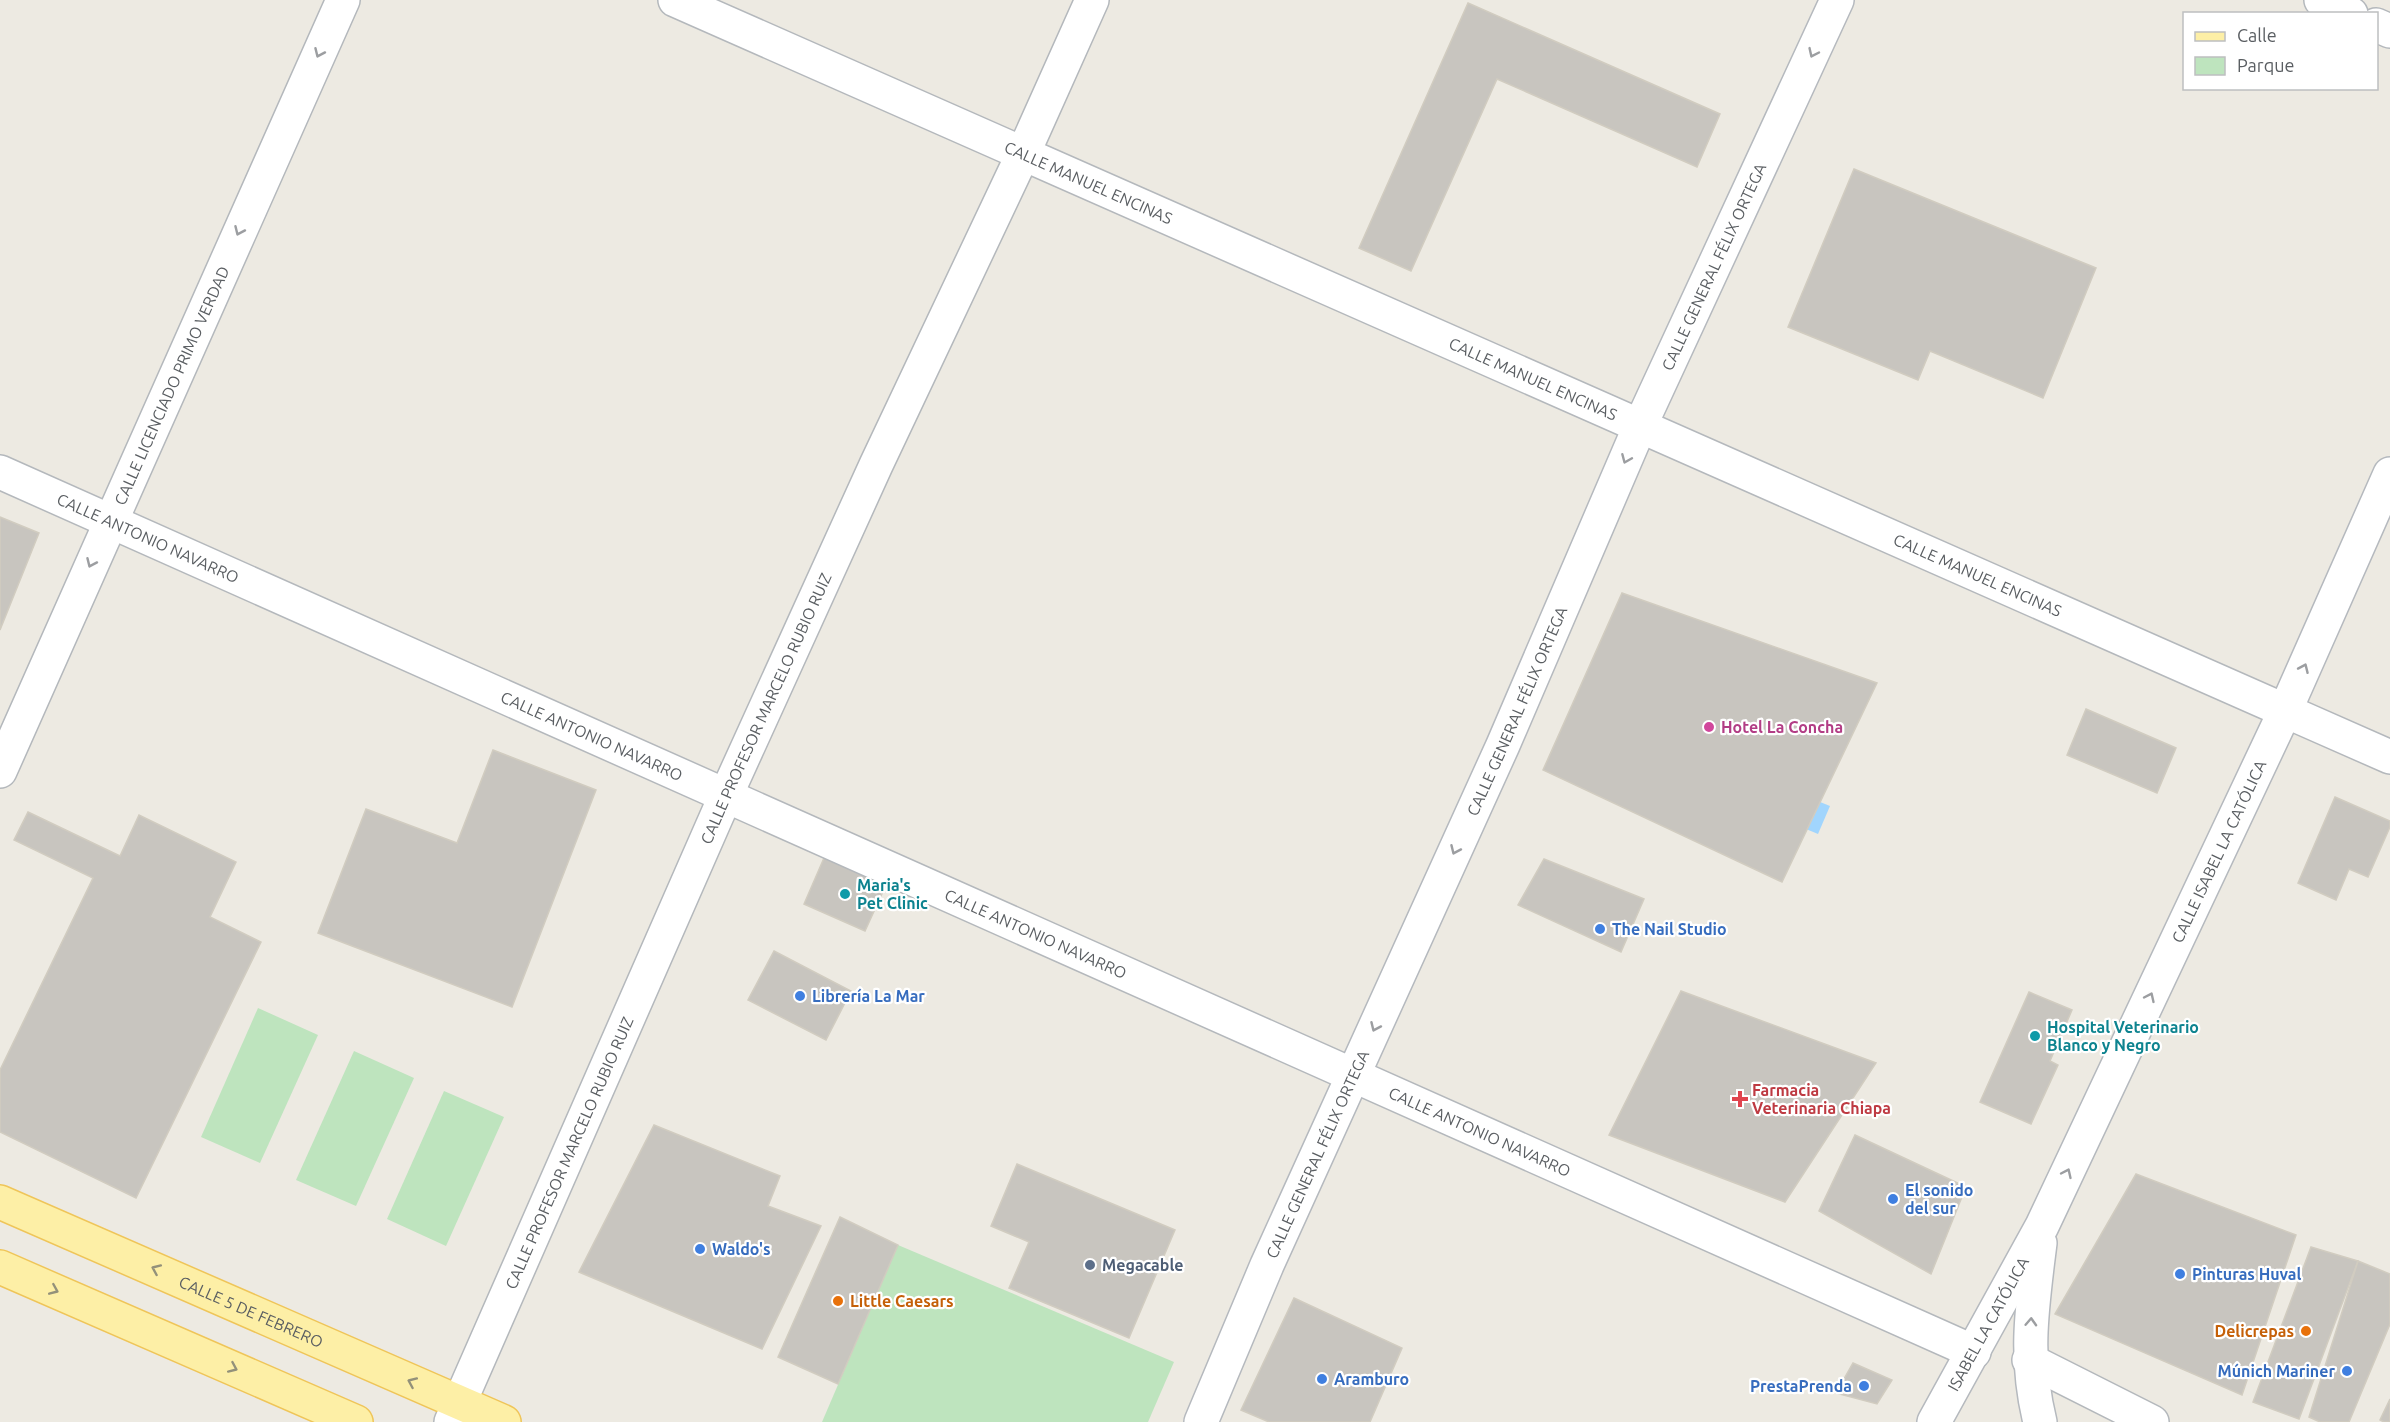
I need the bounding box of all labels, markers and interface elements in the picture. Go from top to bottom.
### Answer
legend [2183,12,2378,90]
text: Calle [2237,25,2277,45]
one-way arrow [314,47,326,58]
one-way arrow [1808,47,1820,58]
text: Parque [2237,55,2294,75]
street label: CALLE MANUEL ENCINAS [1002,138,1175,227]
street label: CALLE GENERAL FÉLIX ORTEGA [1658,160,1770,373]
one-way arrow [234,225,246,236]
street label: CALLE LICENCIADO PRIMO VERDAD [111,263,232,508]
street label: CALLE MANUEL ENCINAS [1446,334,1620,424]
one-way arrow [1621,453,1633,464]
street label: CALLE ANTONIO NAVARRO [54,490,242,586]
street label: CALLE MANUEL ENCINAS [1891,530,2065,620]
one-way arrow [87,556,99,567]
street label: CALLE PROFESOR MARCELO RUBIO RUIZ [697,570,835,847]
street label: CALLE GENERAL FÉLIX ORTEGA [1463,603,1571,818]
one-way arrow [2297,664,2309,675]
street label: CALLE ANTONIO NAVARRO [498,687,686,784]
place label: Hotel La Concha [1721,718,1843,736]
marker: Hotel La Concha [1702,720,1716,734]
street label: CALLE ISABEL LA CATÓLICA [2168,757,2270,946]
one-way arrow [1451,843,1463,854]
place label: Maria's Pet Clinic [857,876,928,912]
street label: CALLE ANTONIO NAVARRO [942,885,1129,982]
marker: Maria's Pet Clinic [838,887,852,901]
place label: The Nail Studio [1612,920,1727,938]
marker: The Nail Studio [1593,922,1607,936]
place label: Librería La Mar [812,987,925,1005]
marker: Librería La Mar [793,989,807,1003]
one-way arrow [2142,993,2154,1004]
street label: CALLE PROFESOR MARCELO RUBIO RUIZ [502,1014,637,1292]
place label: Hospital Veterinario Blanco y Negro [2047,1018,2199,1054]
one-way arrow [1371,1021,1383,1032]
marker: Hospital Veterinario Blanco y Negro [2028,1029,2042,1043]
street label: CALLE GENERAL FÉLIX ORTEGA [1262,1047,1373,1261]
place label: Farmacia Veterinaria Chiapa [1752,1081,1891,1117]
street label: CALLE ANTONIO NAVARRO [1386,1083,1573,1180]
marker: Farmacia Veterinaria Chiapa [1733,1092,1747,1106]
one-way arrow [2059,1169,2071,1180]
place label: El sonido del sur [1905,1181,1973,1217]
marker: El sonido del sur [1886,1192,1900,1206]
place label: Waldo's [712,1240,771,1258]
marker: Waldo's [693,1242,707,1256]
street label: ISABEL LA CATÓLICA [1944,1253,2032,1394]
place label: Megacable [1102,1256,1183,1274]
marker: Megacable [1083,1258,1097,1272]
one-way arrow [152,1265,163,1277]
place label: Pinturas Huval [2192,1265,2302,1283]
marker: Pinturas Huval [2173,1267,2187,1281]
street label: CALLE 5 DE FEBRERO [176,1272,326,1351]
one-way arrow [48,1283,59,1295]
place label: Little Caesars [850,1292,954,1310]
marker: Little Caesars [831,1294,845,1308]
one-way arrow [2025,1318,2038,1327]
place label: Delicrepas [2214,1322,2294,1340]
marker: Delicrepas [2299,1324,2313,1338]
one-way arrow [226,1360,237,1372]
place label: Múnich Mariner [2217,1362,2335,1380]
marker: Múnich Mariner [2340,1364,2354,1378]
place label: Aramburo [1334,1370,1409,1388]
marker: Aramburo [1315,1372,1329,1386]
one-way arrow [407,1377,418,1389]
place label: PrestaPrenda [1750,1377,1852,1395]
marker: PrestaPrenda [1857,1379,1871,1393]

